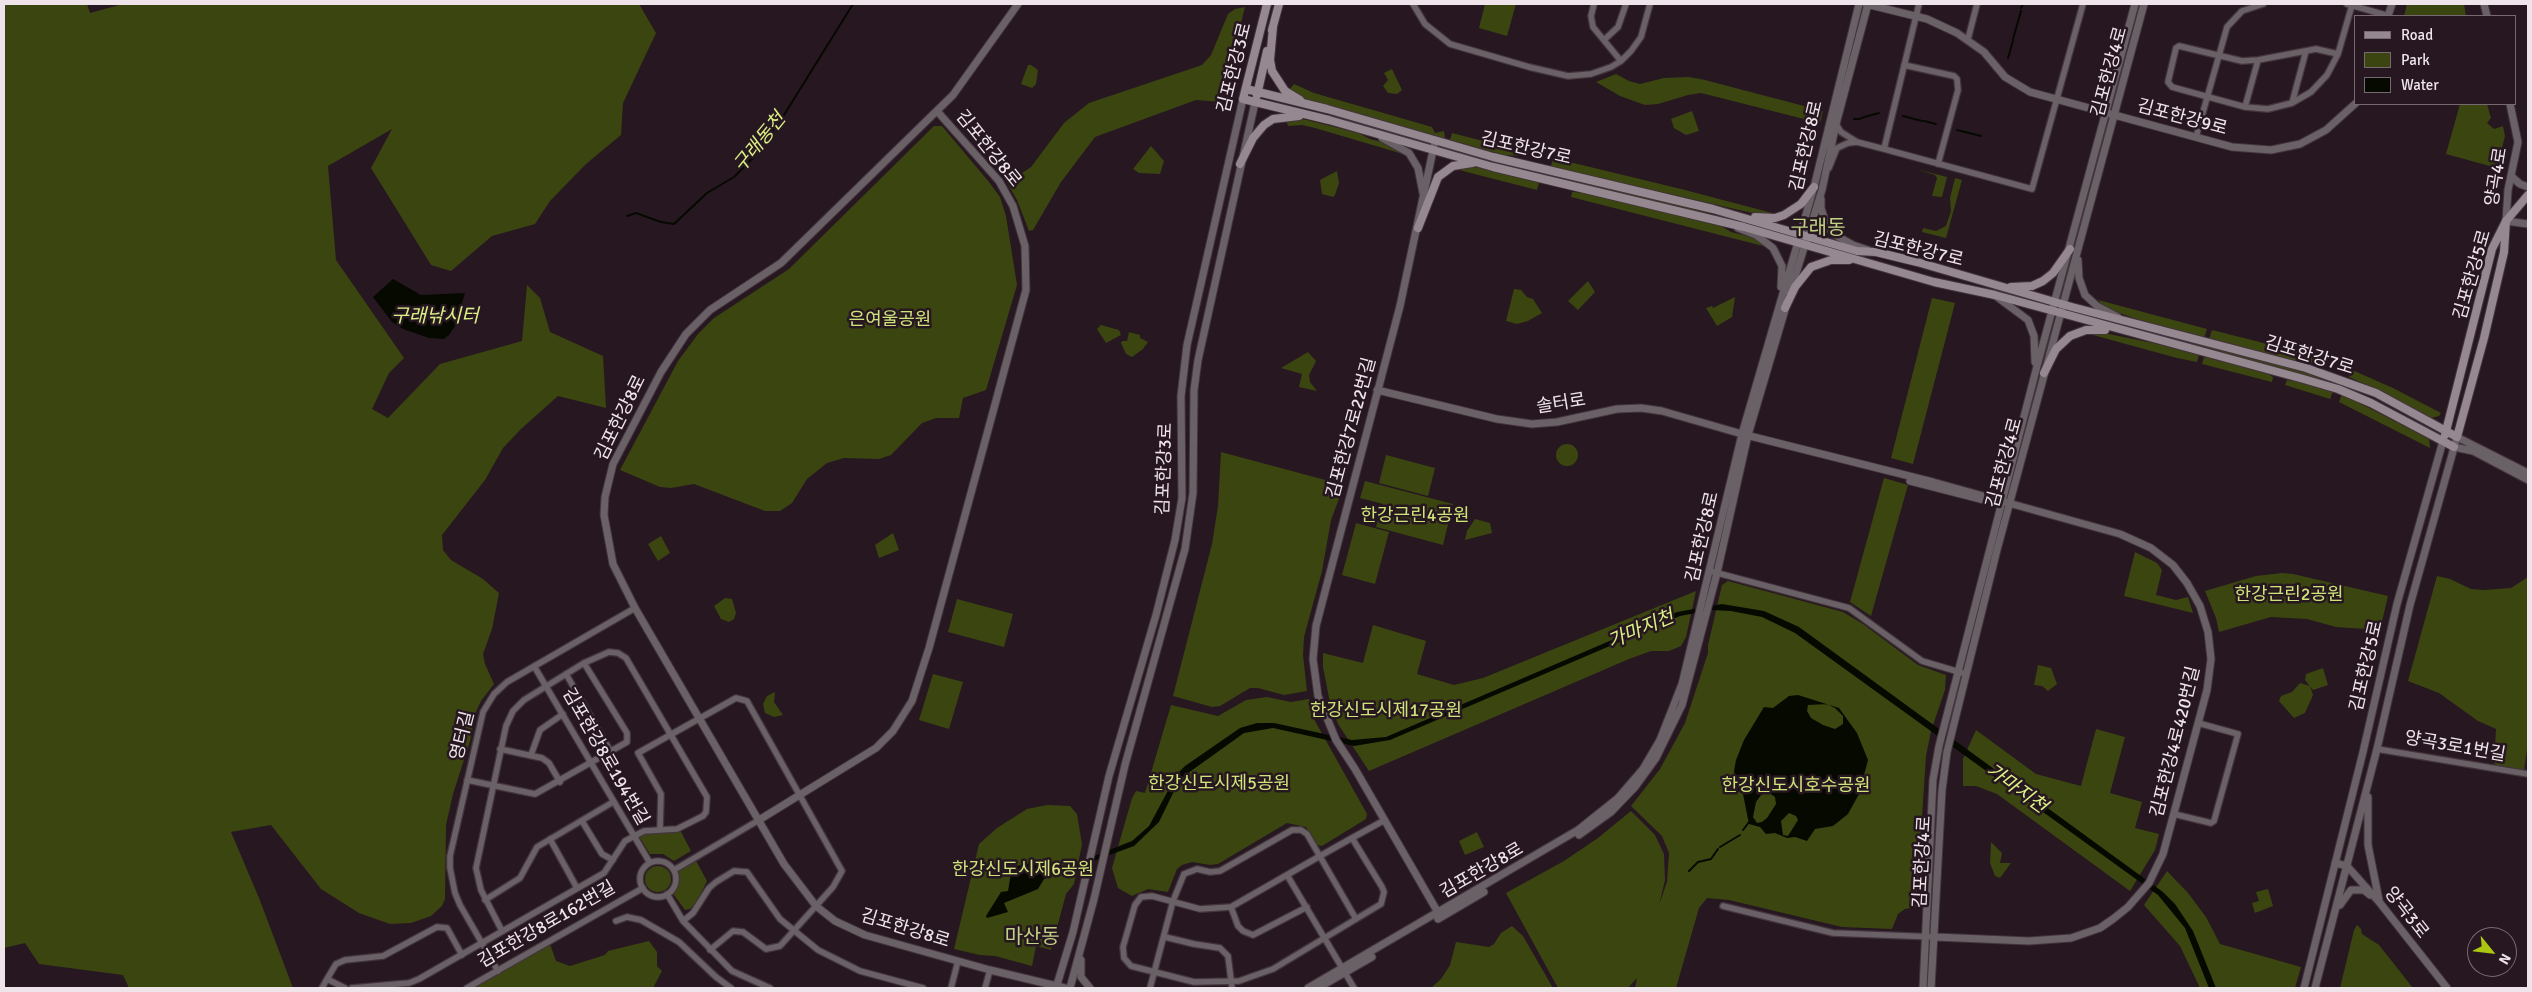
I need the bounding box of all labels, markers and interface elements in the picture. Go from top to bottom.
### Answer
legend [2354,15,2517,105]
street label: 김포한강3로 [1213,21,1257,115]
street label: 김포한강4로 [2088,25,2132,119]
text: Road [2401,26,2433,44]
text: Park [2401,51,2430,69]
text: Water [2401,76,2439,94]
street label: 김포한강9로 [2135,96,2229,140]
street label: 김포한강8로 [1786,98,1828,194]
street label: 김포한강8로 [950,106,1026,192]
water label: 구래동천 [729,109,791,177]
street label: 김포한강7로 [1478,128,1574,170]
street label: 양곡4로 [2482,146,2512,208]
district label: 구래동 [1790,217,1846,241]
street label: 김포한강7로 [1871,228,1965,272]
street label: 김포한강5로 [2450,228,2496,322]
water label: 구래낚시터 [391,306,479,328]
park label: 은여울공원 [849,309,931,331]
street label: 김포한강7로 [2262,332,2356,380]
street label: 김포한강7로22번길 [1323,355,1381,501]
street label: 김포한강8로 [591,372,651,464]
street label: 솔터로 [1535,389,1587,419]
street label: 김포한강4로 [1983,416,2027,510]
street label: 김포한강3로 [1153,422,1177,516]
street label: 김포한강8로 [1682,489,1724,585]
park label: 한강근린4공원 [1360,505,1470,527]
park label: 한강근린2공원 [2234,584,2344,606]
water label: 가마지천 [1604,606,1678,654]
street label: 김포한강5로 [2346,618,2388,714]
street label: 김포한강4로420번길 [2147,664,2205,820]
street label: 김포한강8로194번길 [557,685,653,829]
park label: 한강신도시제17공원 [1310,700,1462,722]
street label: 영터길 [447,709,479,763]
street label: 양곡3로1번길 [2403,727,2507,767]
water label: 가마지천 [1981,759,2051,819]
park label: 한강신도시제5공원 [1148,773,1290,795]
park label: 한강신도시호수공원 [1721,775,1871,797]
street label: 김포한강4로 [1910,815,1936,909]
street label: 김포한강8로 [1437,839,1527,903]
park label: 한강신도시제6공원 [952,859,1094,881]
street label: 김포한강8로162번길 [475,877,619,973]
street label: 양곡3로 [2379,883,2433,943]
street label: 김포한강8로 [858,905,952,953]
district label: 마산동 [1004,926,1060,950]
north arrow [2467,927,2517,977]
text: N [2495,951,2514,967]

